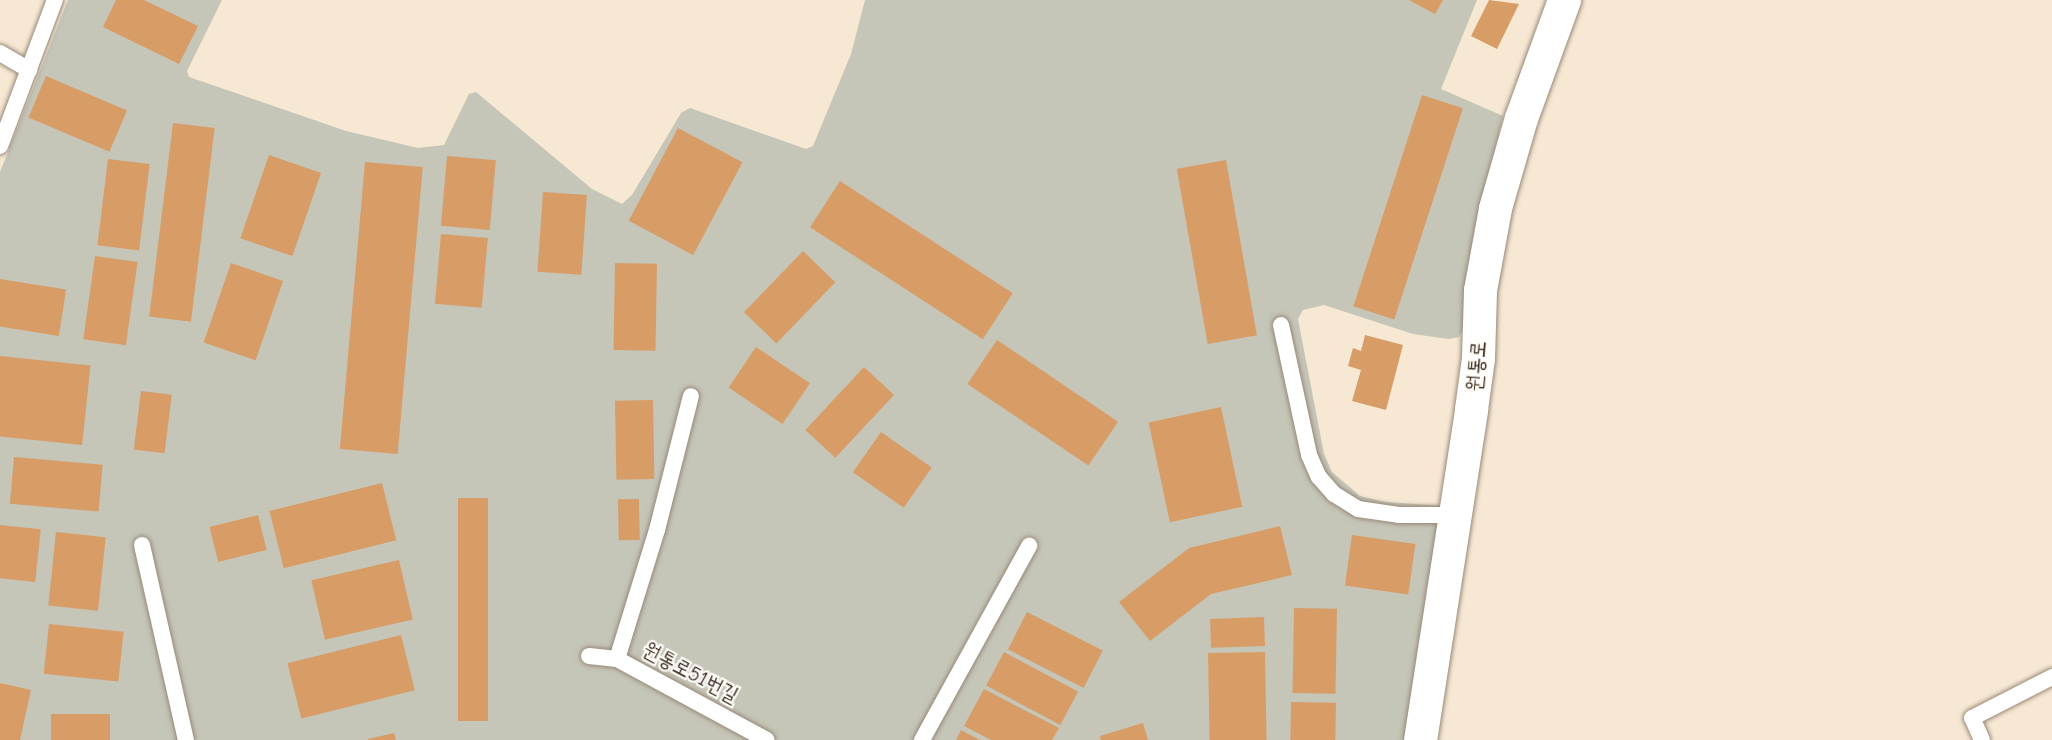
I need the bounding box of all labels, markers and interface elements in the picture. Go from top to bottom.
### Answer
street label: 원통로 [1461,340,1491,392]
street label: 원통로51번길 [639,636,743,708]

